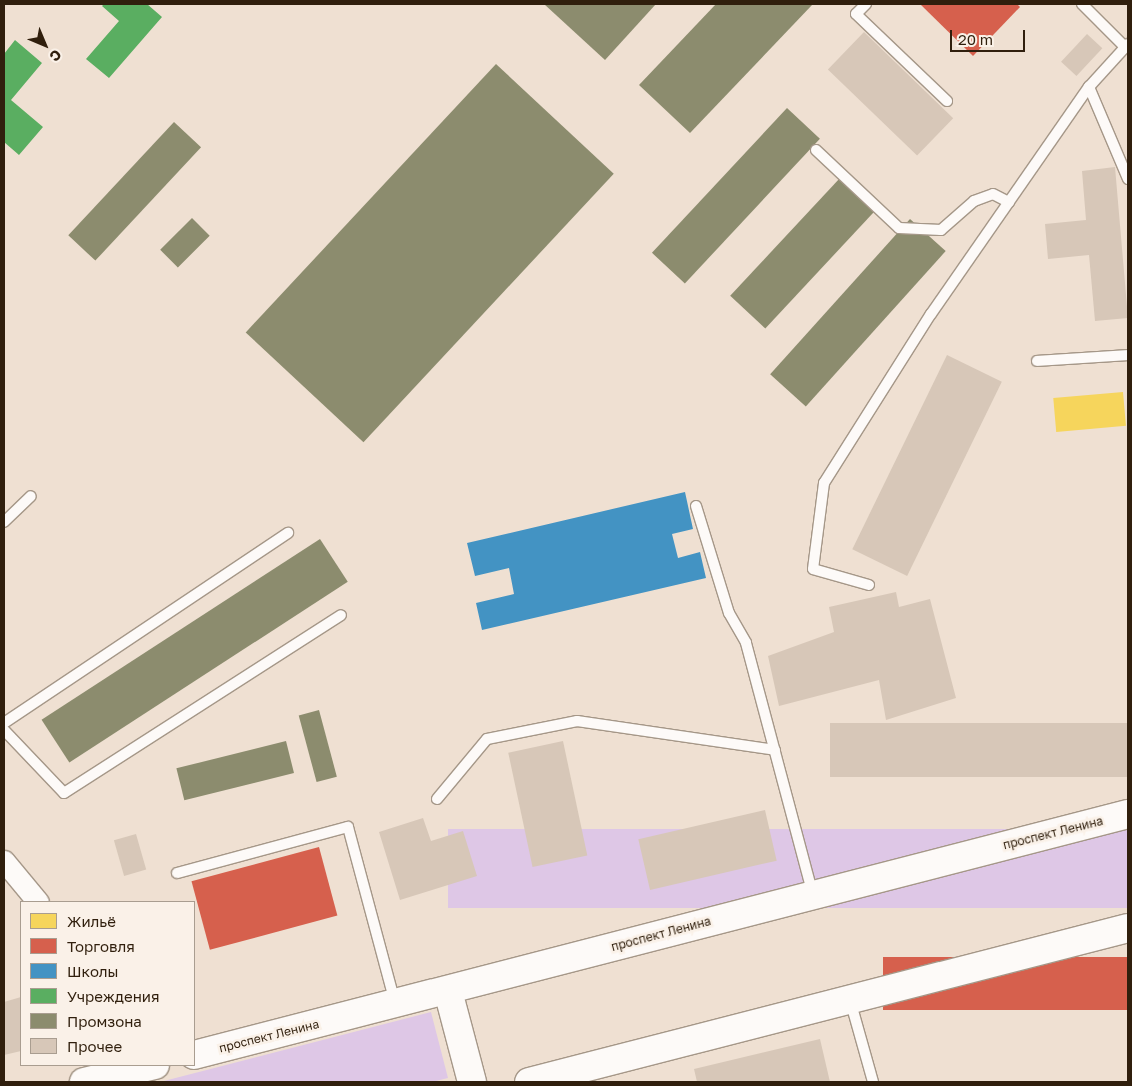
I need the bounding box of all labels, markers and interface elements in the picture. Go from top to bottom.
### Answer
north arrow [20,20,70,70]
scale bar [952,20,1027,52]
text: 20 m [958,30,993,48]
text: С [46,46,65,65]
street label: проспект Ленина [1002,814,1104,852]
legend [20,901,195,1066]
text: Жильё [67,912,116,930]
street label: проспект Ленина [610,914,712,954]
text: Торговля [67,937,135,955]
text: Школы [67,962,118,980]
text: Учреждения [67,987,159,1005]
text: Промзона [67,1012,142,1030]
street label: проспект Ленина [218,1017,320,1055]
text: Прочее [67,1037,122,1055]

